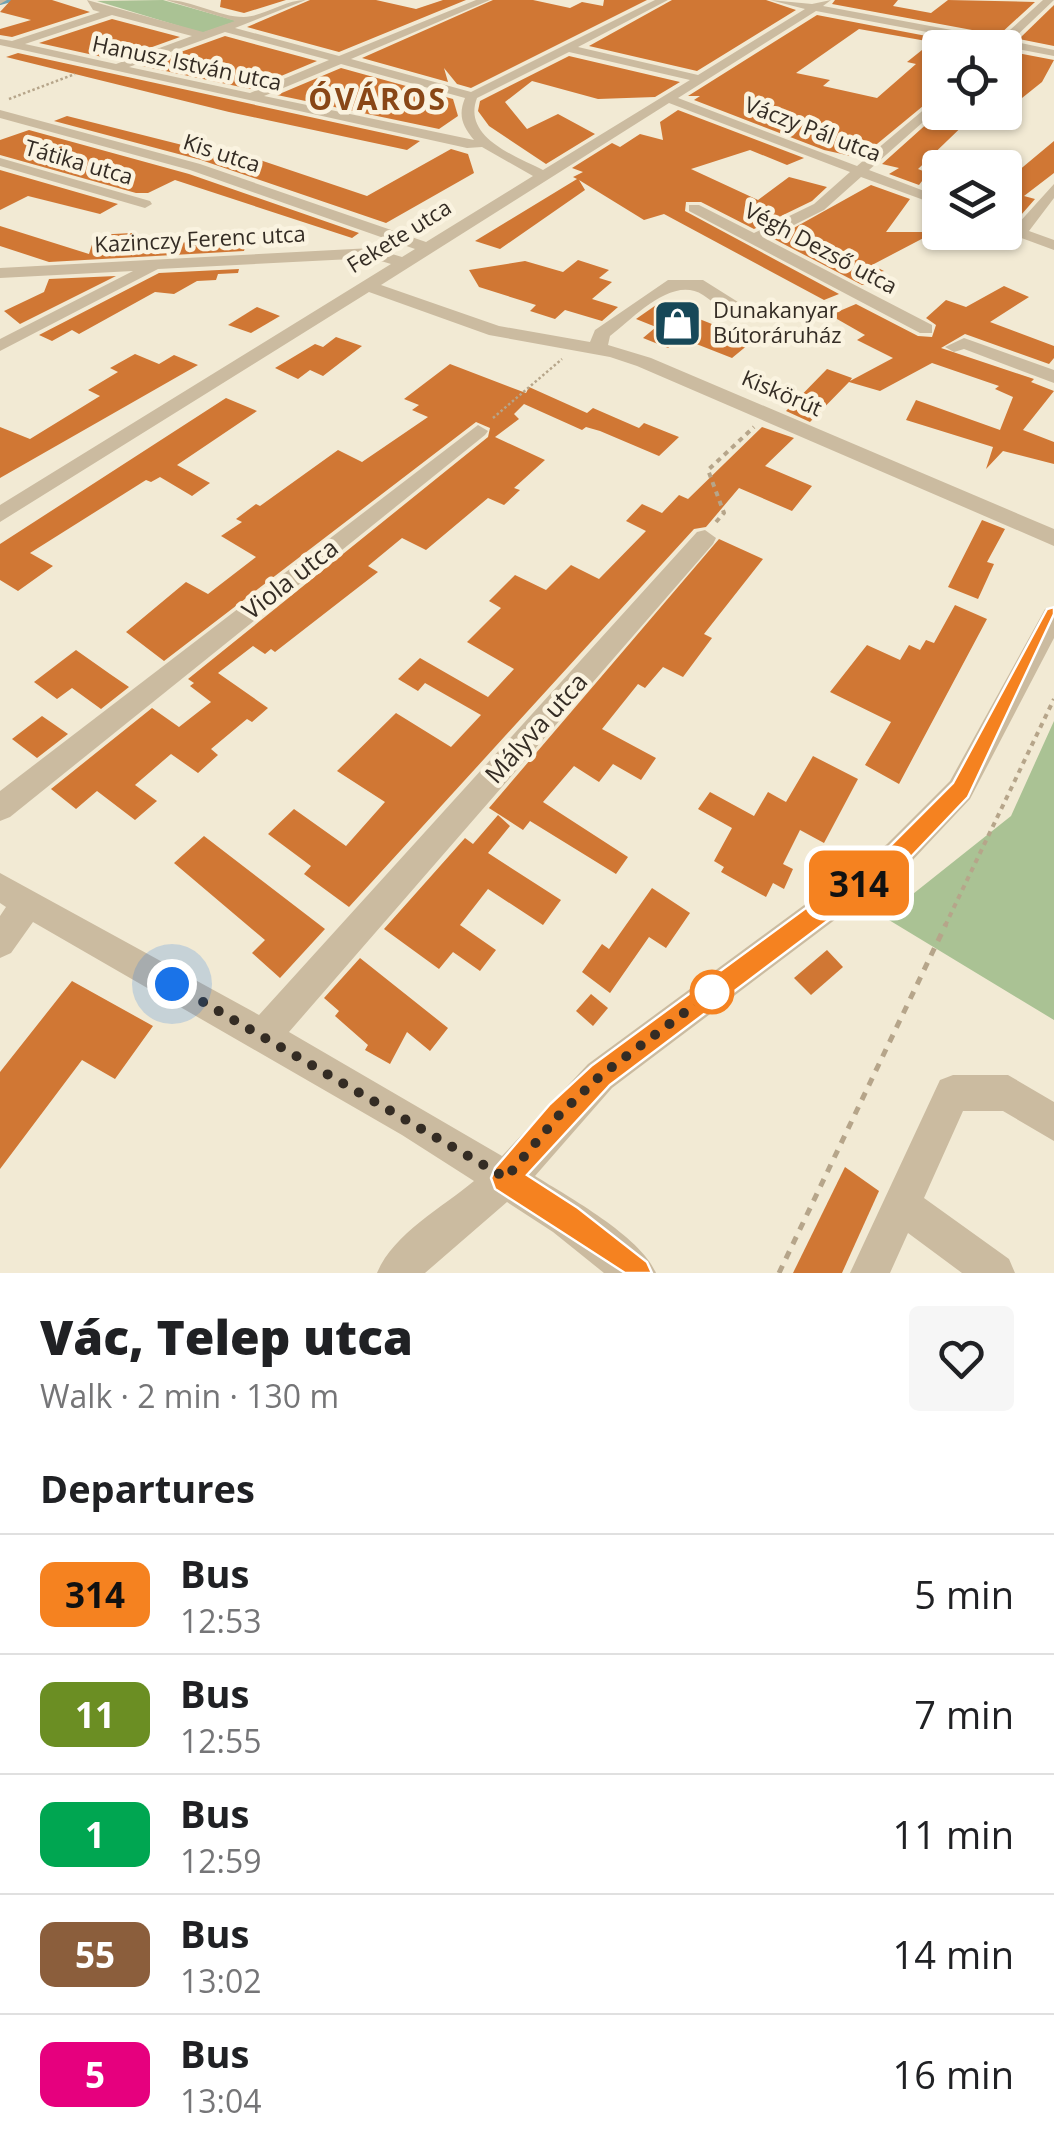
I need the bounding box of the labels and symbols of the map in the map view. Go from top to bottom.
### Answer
street label: Hanusz István utca [90,27,285,97]
district label: ÓVÁROS [308,78,448,119]
street label: Váczy Pál utca [741,88,886,168]
street label: Kis utca [180,126,265,179]
street label: Tátika utca [22,131,137,191]
street label: Fekete utca [341,191,456,279]
street label: Végh Dezső utca [740,194,903,300]
street label: Kazinczy Ferenc utca [94,217,306,259]
place label: Dunakanyar Bútoráruház [713,294,842,349]
shop icon: Dunakanyar Bútoráruház [652,297,704,349]
street label: Kiskörút [738,362,827,422]
street label: Viola utca [234,530,344,626]
street label: Mályva utca [476,665,594,790]
line badge: 314 [802,850,916,916]
your location [147,959,197,1009]
unlabelled marker [691,971,733,1013]

